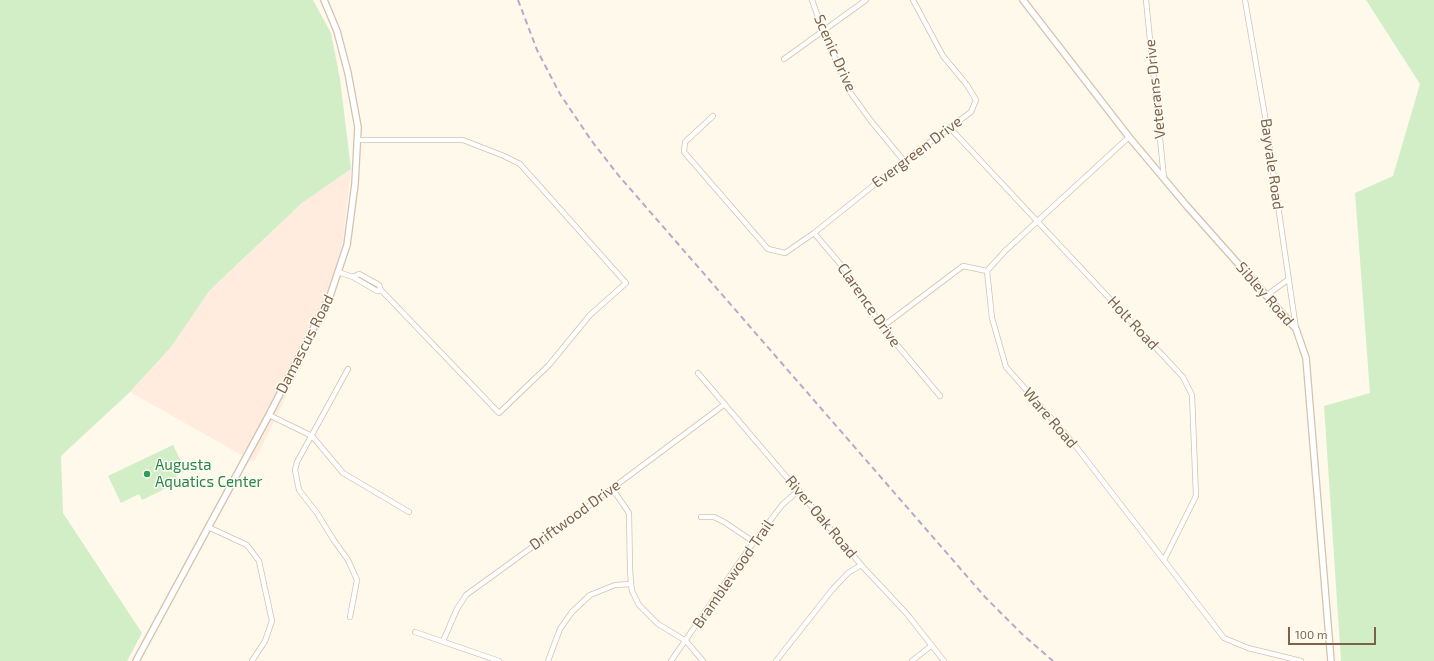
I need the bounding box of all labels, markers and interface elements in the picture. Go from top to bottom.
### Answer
street label: Scenic Drive [810,12,860,94]
street label: Veterans Drive [1141,38,1169,140]
street label: Evergreen Drive [868,112,966,192]
street label: Bayvale Road [1257,117,1287,211]
street label: Sibley Road [1232,258,1298,330]
street label: Clarence Drive [834,260,904,350]
street label: Damascus Road [272,292,338,396]
street label: Holt Road [1104,293,1162,353]
street label: Ware Road [1019,384,1081,452]
place label: Augusta Aquatics Center [155,456,263,491]
marker: Augusta Aquatics Center [142,469,152,479]
street label: River Oak Road [781,472,861,562]
street label: Driftwood Drive [526,476,624,554]
street label: Bramblewood Trail [689,516,777,632]
scale bar [1290,619,1378,645]
text: 100 m [1295,627,1327,641]

